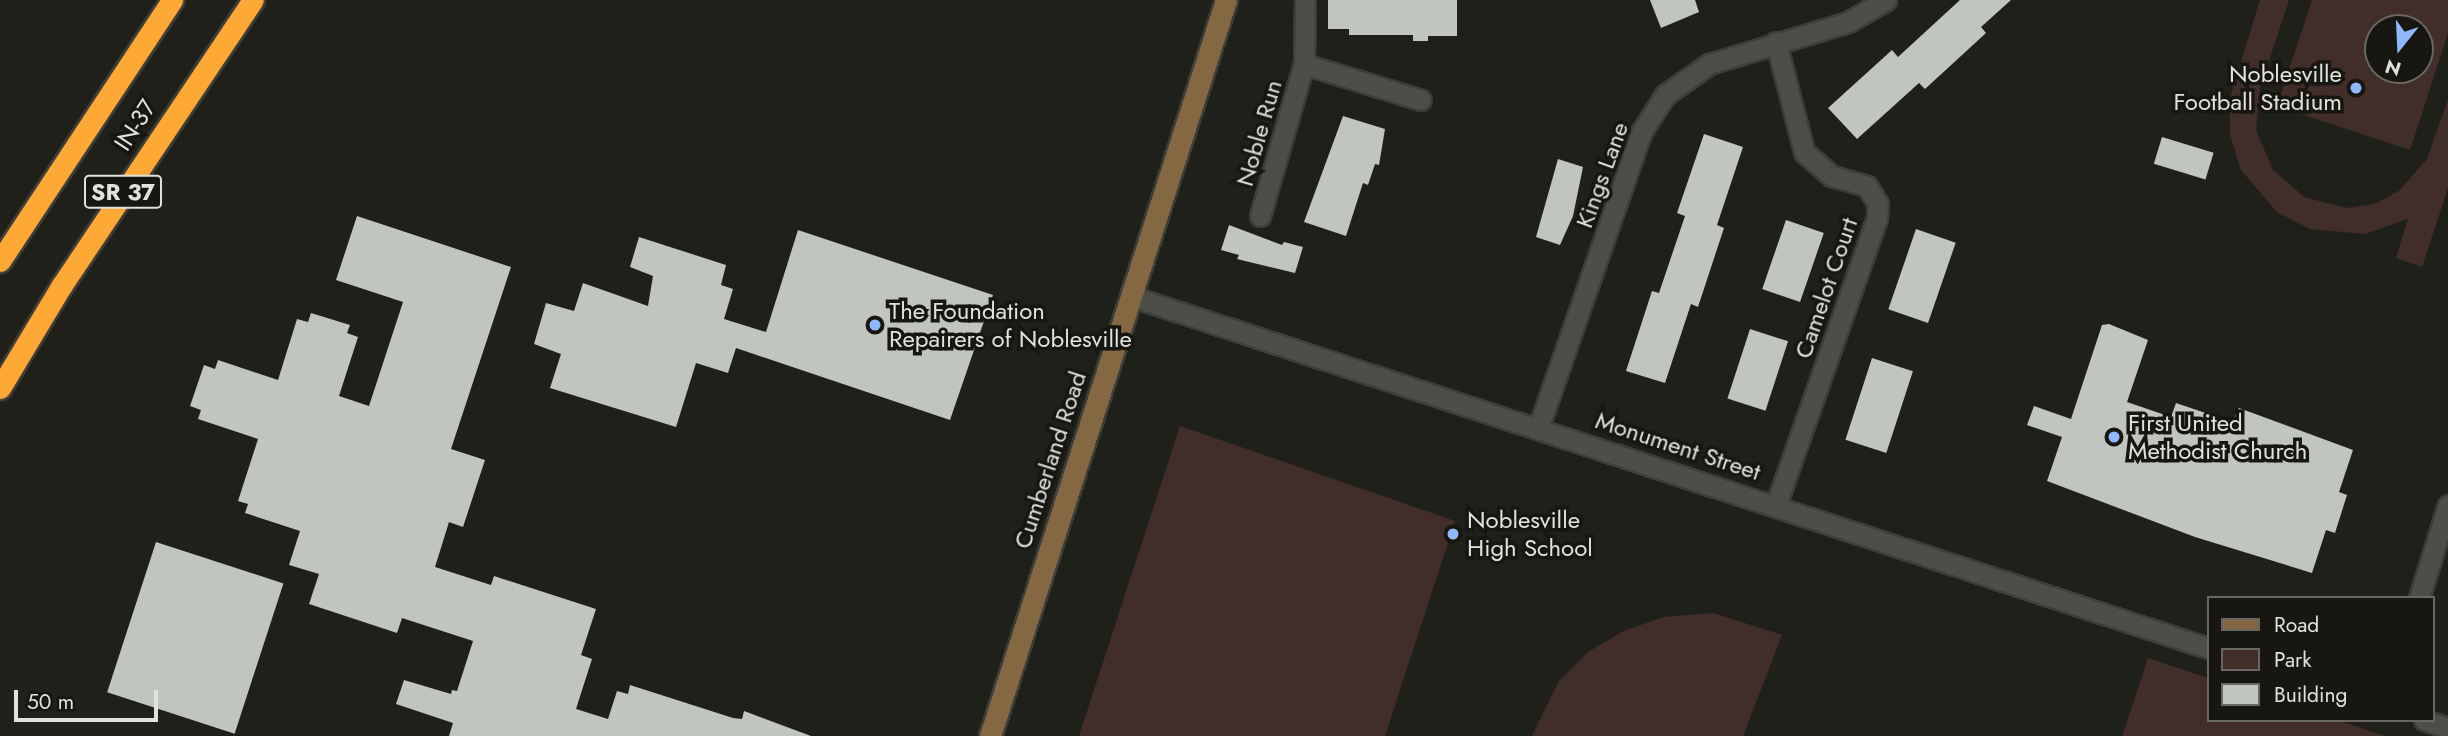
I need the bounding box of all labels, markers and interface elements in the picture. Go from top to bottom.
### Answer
north arrow [2364,14,2434,84]
text: N [2382,52,2404,83]
place label: Noblesville Football Stadium [2174,60,2342,116]
street label: Noble Run [1230,77,1288,189]
marker: Noblesville Football Stadium [2348,80,2364,96]
street label: IN-37 [108,94,162,156]
street label: Kings Lane [1570,118,1634,232]
road number: SR 37 [83,172,163,211]
street label: Camelot Court [1788,214,1864,362]
place label: The Foundation Repairers of Noblesville [889,297,1132,353]
marker: The Foundation Repairers of Noblesville [867,317,883,333]
street label: Cumberland Road [1008,368,1092,552]
street label: Monument Street [1592,406,1764,486]
place label: First United Methodist Church [2128,409,2307,465]
marker: First United Methodist Church [2106,429,2122,445]
place label: Noblesville High School [1467,506,1593,562]
marker: Noblesville High School [1445,526,1461,542]
legend [2206,596,2434,722]
text: Road [2274,610,2319,640]
text: Park [2274,645,2311,675]
scale bar [18,676,161,720]
text: Building [2274,680,2347,710]
text: 50 m [27,687,74,717]

